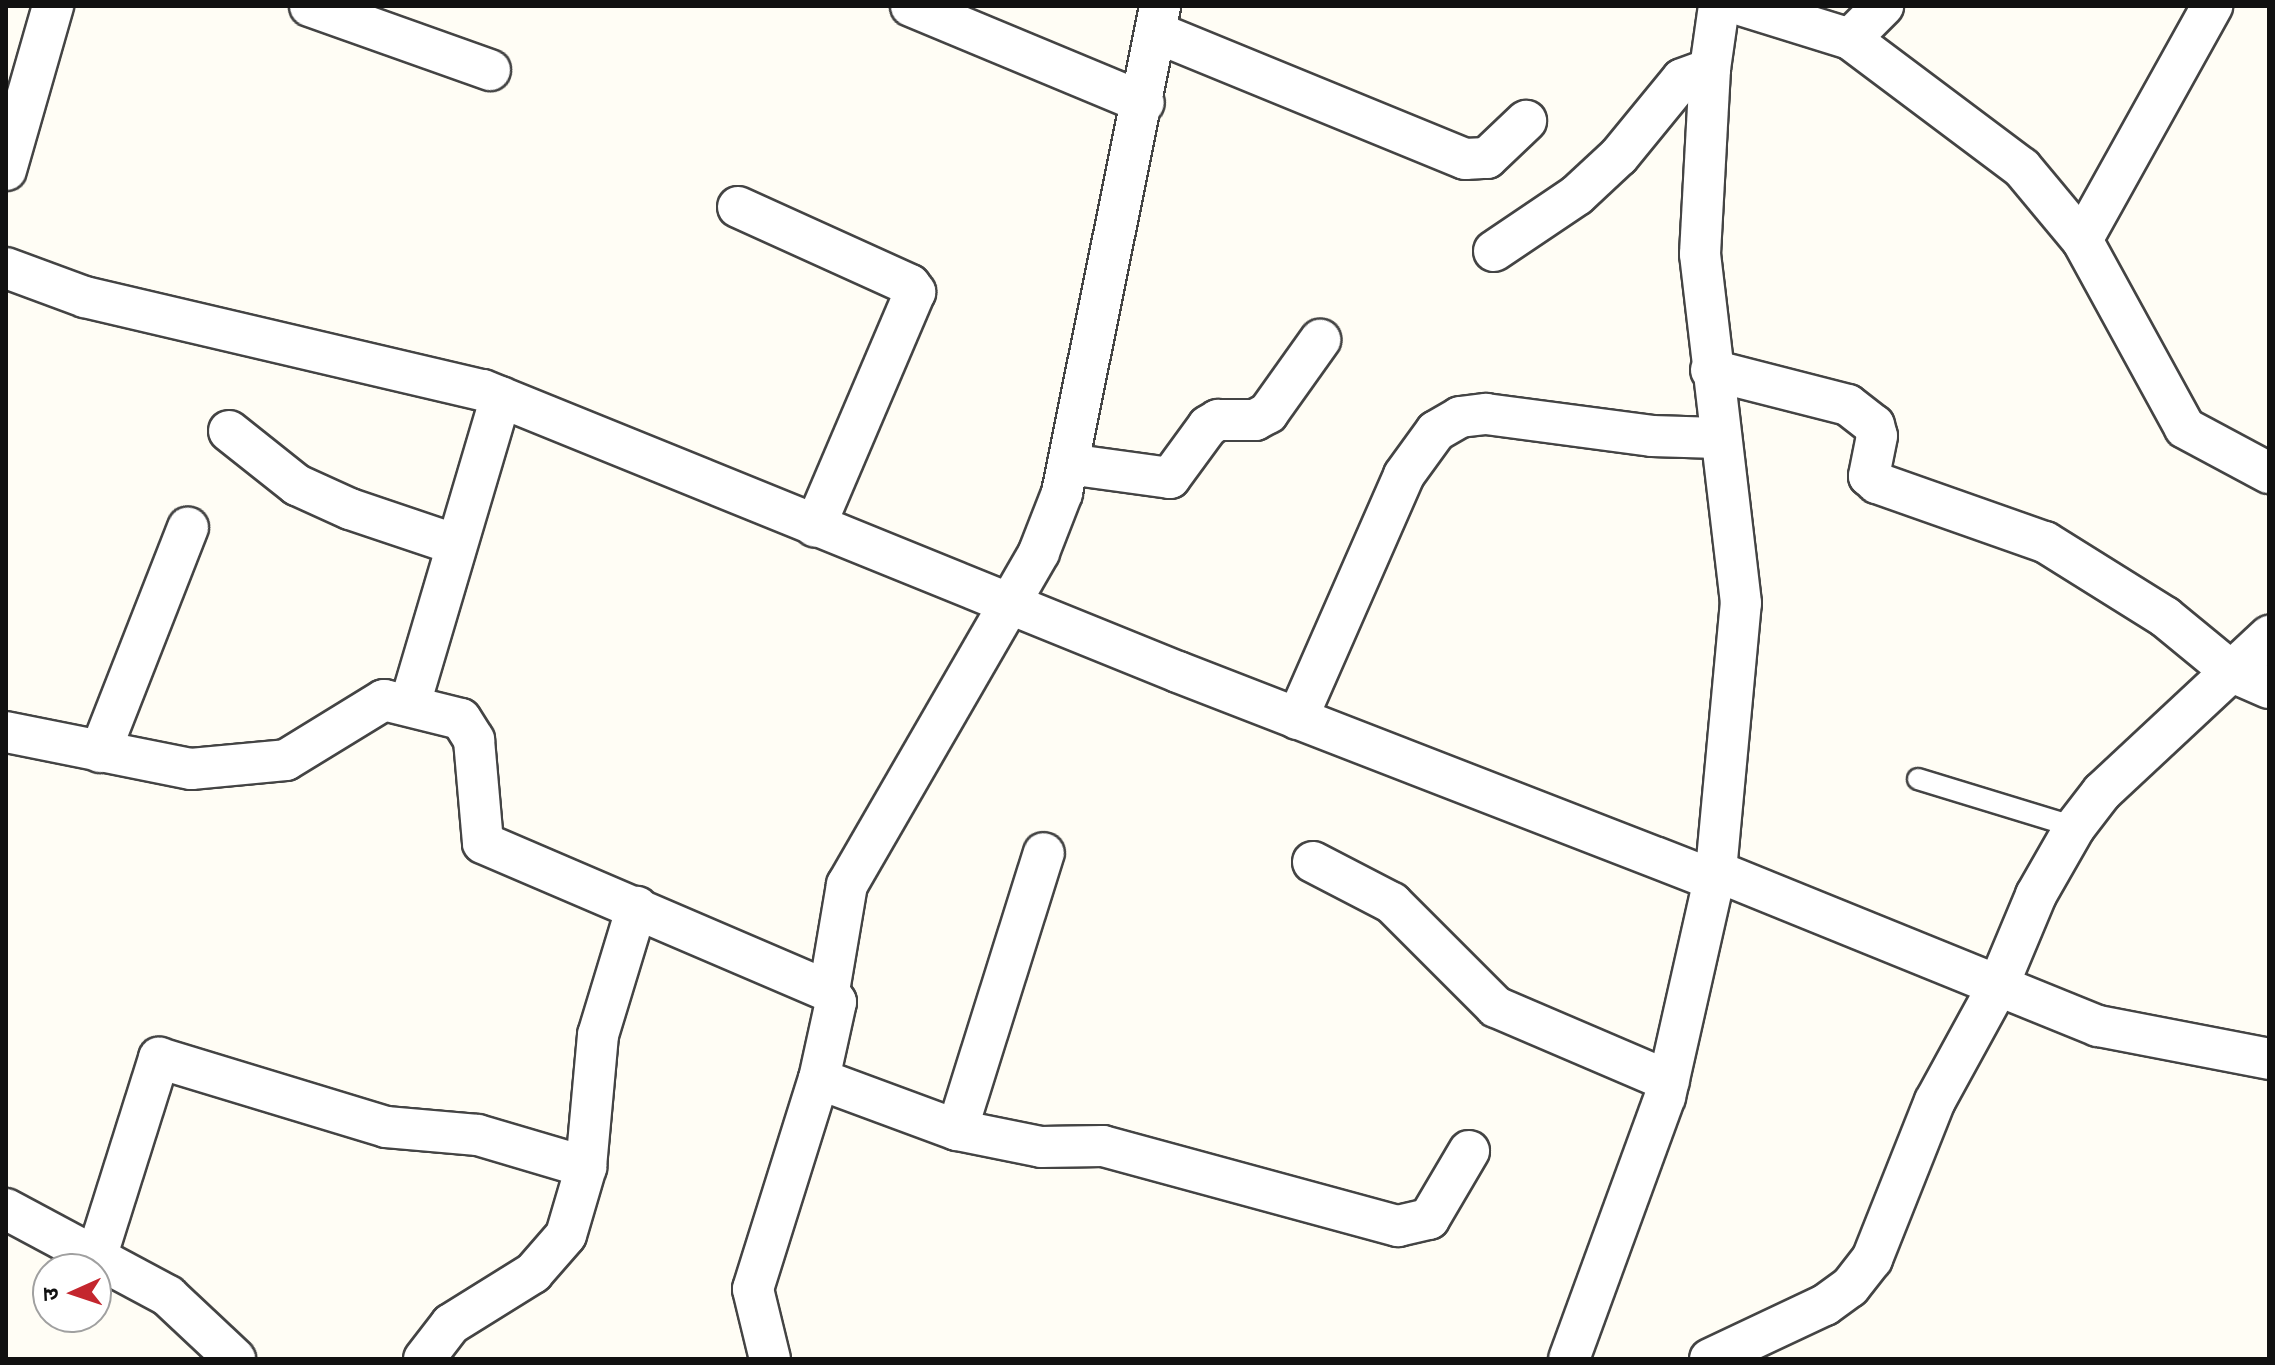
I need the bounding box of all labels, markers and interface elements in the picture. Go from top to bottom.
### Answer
north arrow [32,1253,112,1333]
text: उ [36,1287,64,1301]

